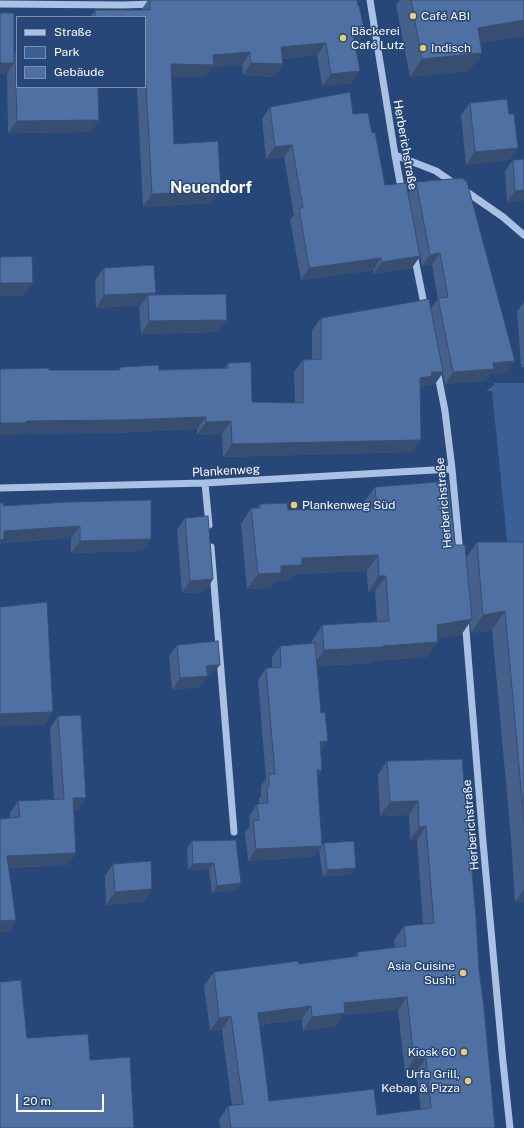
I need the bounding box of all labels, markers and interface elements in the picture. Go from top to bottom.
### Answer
place label: Café ABI [421,9,470,23]
marker: Café ABI [408,11,418,21]
legend [16,16,146,88]
place label: Bäckerei Café Lutz [351,24,404,52]
text: Straße [54,25,91,39]
marker: Bäckerei Café Lutz [338,33,348,43]
place label: Indisch [431,41,471,55]
marker: Indisch [418,43,428,53]
text: Park [54,45,80,59]
text: Gebäude [54,65,104,79]
street label: Herberichstraße [390,99,420,191]
district label: Neuendorf [170,178,252,198]
street label: Herberichstraße [433,457,455,549]
street label: Plankenweg [192,462,260,480]
place label: Plankenweg Süd [302,498,395,512]
marker: Plankenweg Süd [289,500,299,510]
street label: Herberichstraße [460,779,482,871]
place label: Asia Cuisine Sushi [387,959,455,987]
marker: Asia Cuisine Sushi [458,968,468,978]
place label: Kiosk 60 [408,1045,456,1059]
marker: Kiosk 60 [459,1047,469,1057]
place label: Urfa Grill, Kebap & Pizza [381,1067,460,1095]
marker: Urfa Grill, Kebap & Pizza [463,1076,473,1086]
scale bar [18,1086,106,1112]
text: 20 m [23,1094,51,1108]

